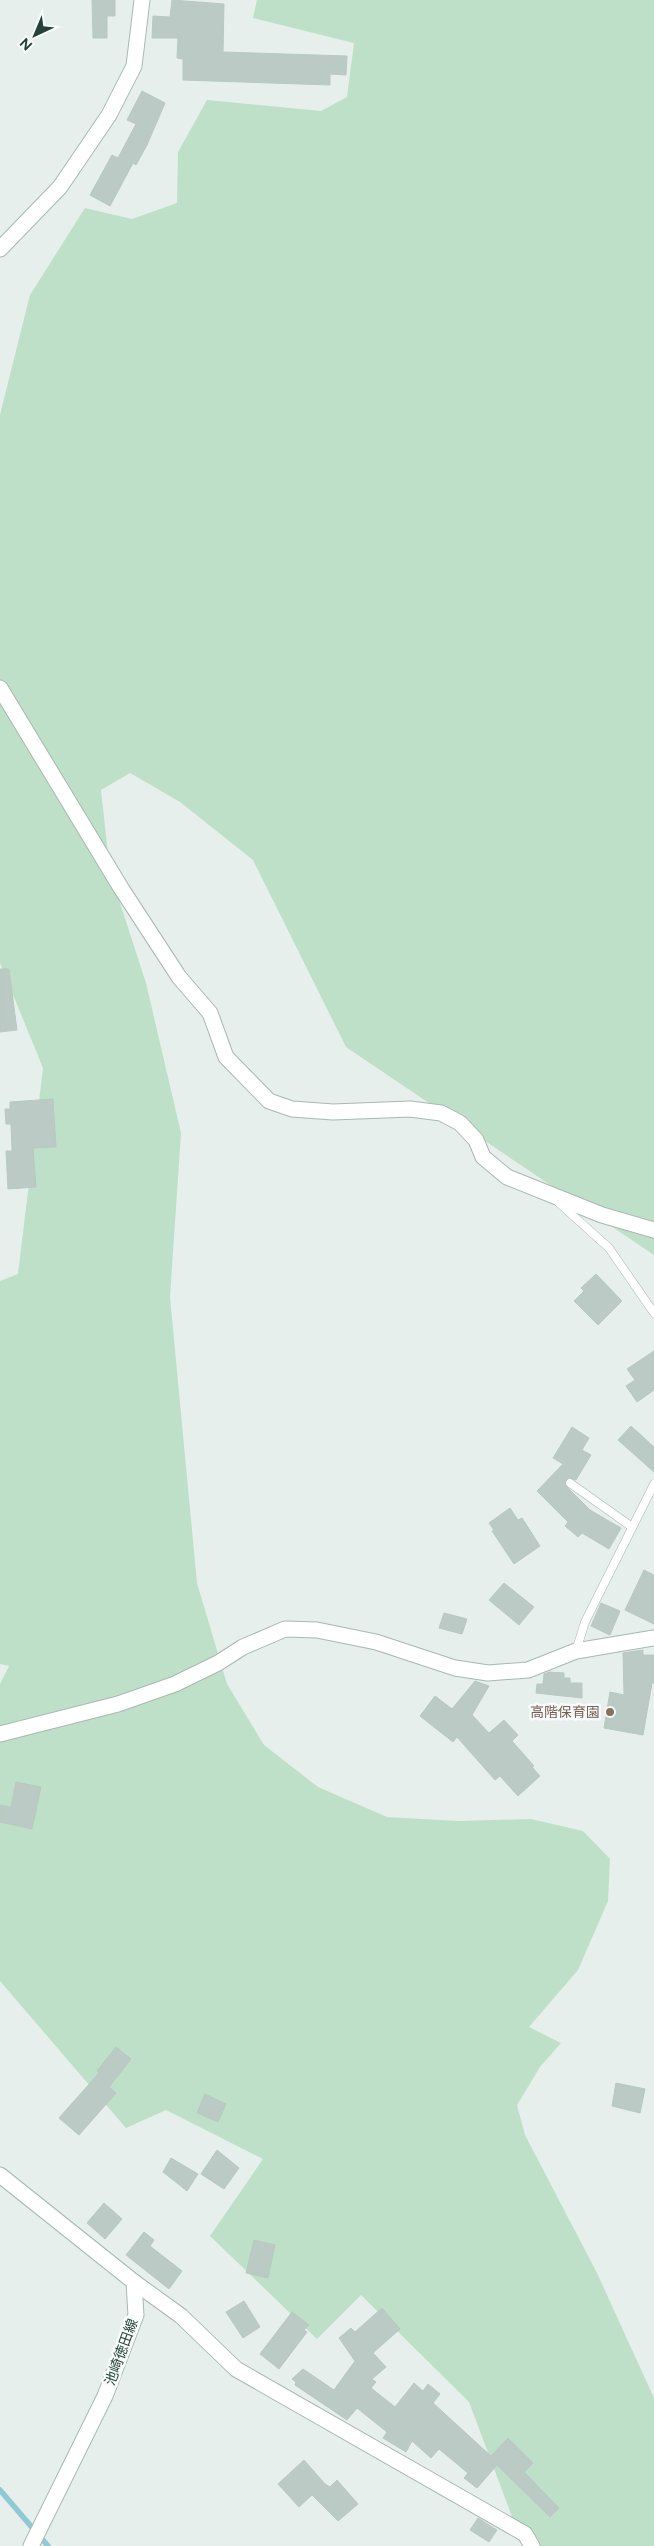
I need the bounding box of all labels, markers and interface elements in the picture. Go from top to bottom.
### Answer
north arrow [10,10,60,60]
text: N [17,34,36,54]
place label: 高階保育園 [530,1704,600,1721]
marker: 高階保育園 [604,1706,616,1718]
street label: 池崎徳田線 [102,2316,141,2388]

